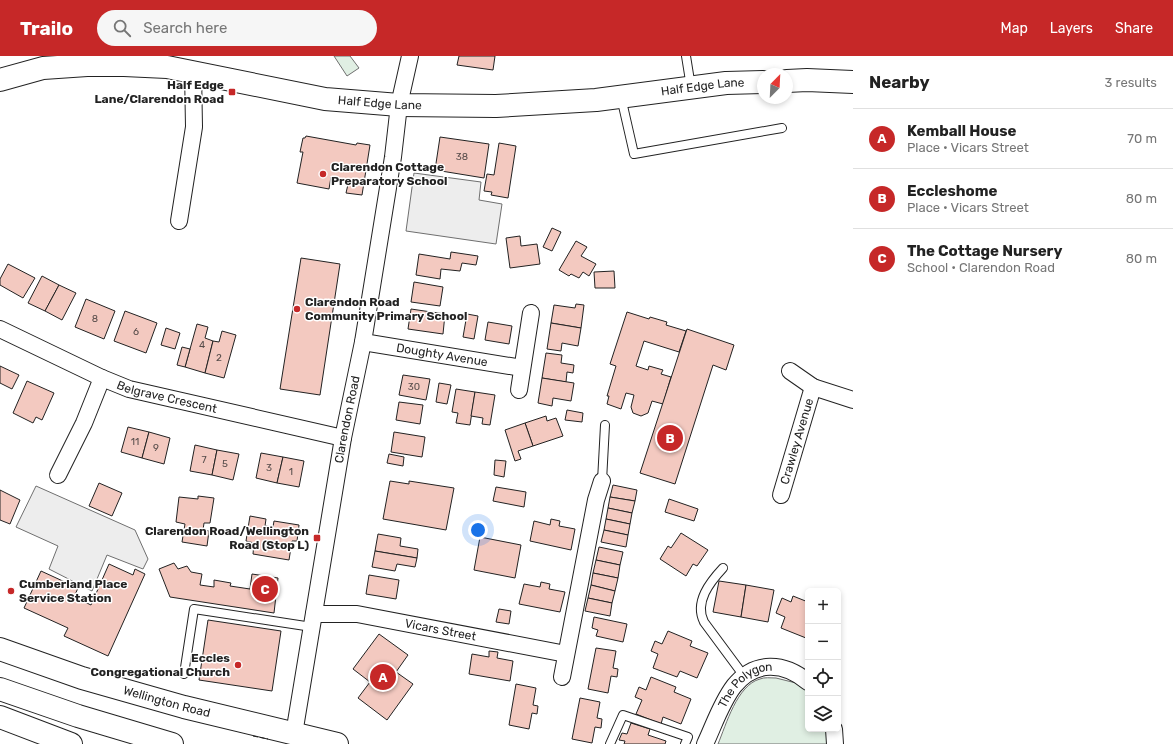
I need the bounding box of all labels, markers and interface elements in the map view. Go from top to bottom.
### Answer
search box [97,10,377,46]
text: Trailo [20,17,73,40]
icon: search [111,17,133,39]
text: Search here [143,19,227,37]
text: Map [1001,20,1028,37]
text: Layers [1050,20,1093,37]
text: Share [1115,20,1153,37]
north arrow [757,68,793,104]
text: Nearby [869,72,930,92]
street label: Half Edge Lane [660,75,745,98]
text: 3 results [1105,75,1157,90]
place label: Half Edge Lane/Clarendon Road [94,78,224,106]
marker: Half Edge Lane/Clarendon Road [227,87,237,97]
street label: Half Edge Lane [337,93,422,112]
text: Kemball House [907,122,1016,140]
text: A [877,131,887,146]
text: 70 m [1127,131,1157,146]
text: Place · Vicars Street [907,140,1029,155]
house number: 38 [456,151,468,163]
place label: Clarendon Cottage Preparatory School [331,160,447,188]
marker: Clarendon Cottage Preparatory School [318,169,328,179]
text: Eccleshome [907,182,997,200]
text: B [877,191,887,206]
text: 80 m [1126,191,1157,206]
text: Place · Vicars Street [907,200,1029,215]
text: The Cottage Nursery [907,242,1062,260]
text: C [877,251,887,266]
text: 80 m [1126,251,1157,266]
text: School · Clarendon Road [907,260,1055,275]
place label: Clarendon Road Community Primary School [305,295,467,323]
marker: Clarendon Road Community Primary School [292,304,302,314]
house number: 8 [92,313,98,325]
house number: 6 [133,326,139,338]
house number: 4 [199,339,205,351]
street label: Doughty Avenue [395,341,489,369]
house number: 2 [216,352,222,364]
street label: Clarendon Road [332,375,363,464]
street label: Belgrave Crescent [115,378,219,416]
house number: 30 [408,381,420,393]
street label: Crawley Avenue [778,396,816,486]
pin: B [657,423,683,453]
house number: 11 [131,436,139,448]
house number: 9 [153,442,159,454]
house number: 7 [201,454,207,466]
house number: 5 [222,458,228,470]
house number: 3 [266,462,272,474]
house number: 1 [289,466,293,478]
your location [468,520,488,540]
place label: Clarendon Road/Wellington Road (Stop L) [145,524,309,552]
marker: Clarendon Road/Wellington Road (Stop L) [312,533,322,543]
pin: C [252,574,278,604]
place label: Cumberland Place Service Station [19,577,127,605]
marker: Cumberland Place Service Station [6,586,16,596]
map controls [805,588,841,732]
button: + [805,588,841,624]
street label: Vicars Street [404,616,478,644]
button: − [805,624,841,660]
place label: Eccles Congregational Church [90,651,230,679]
marker: Eccles Congregational Church [233,660,243,670]
street label: The Polygon [715,660,773,710]
button: locate [805,660,841,696]
pin: A [370,662,396,692]
street label: Wellington Road [122,683,212,720]
button: layers [805,696,841,732]

